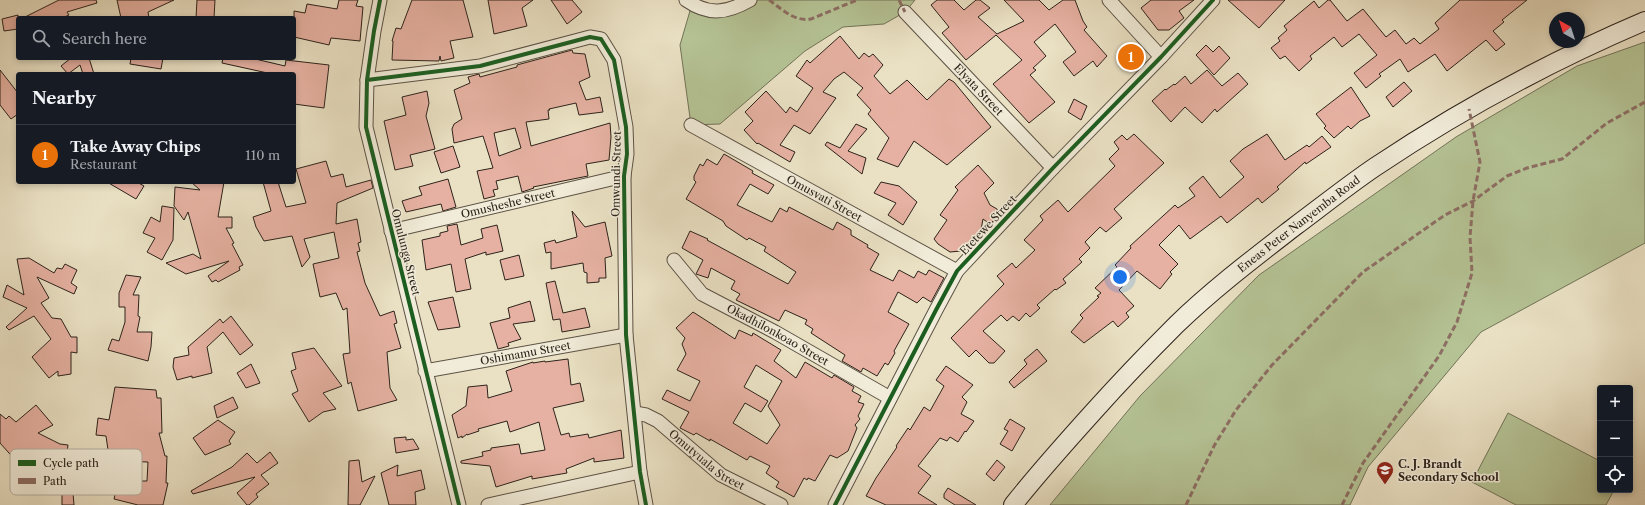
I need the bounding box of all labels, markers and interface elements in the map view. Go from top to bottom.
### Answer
north arrow [1549,12,1585,48]
search box [16,16,296,60]
icon: search [30,27,52,49]
text: Search here [62,29,147,48]
pin: 1 [1118,42,1144,72]
street label: Elyata Street [951,61,1007,119]
text: Nearby [32,88,96,108]
street label: Omwundi Street [608,131,624,217]
text: Take Away Chips [70,137,201,156]
text: 1 [42,147,48,163]
text: 110 m [245,147,280,163]
text: Restaurant [70,156,137,172]
street label: Omusvati Street [784,172,864,224]
street label: Eneas Peter Nanyemba Road [1235,173,1363,275]
street label: Omusheshe Street [459,186,556,221]
street label: Etetewe Street [957,192,1019,258]
street label: Omulunga Street [388,207,424,297]
your location [1110,267,1130,287]
street label: Okadhilonkoao Street [724,301,831,368]
street label: Oshimamu Street [479,338,572,368]
map controls [1597,385,1633,493]
button: + [1597,385,1633,421]
button: − [1597,421,1633,457]
street label: Omutyuala Street [666,426,747,493]
legend [10,449,142,495]
text: Cycle path [43,456,99,470]
place label: C. J. Brandt Secondary School [1398,457,1499,484]
button: locate [1597,457,1633,493]
school or university icon: C. J. Brandt Secondary School [1375,460,1395,485]
text: Path [43,474,67,488]

